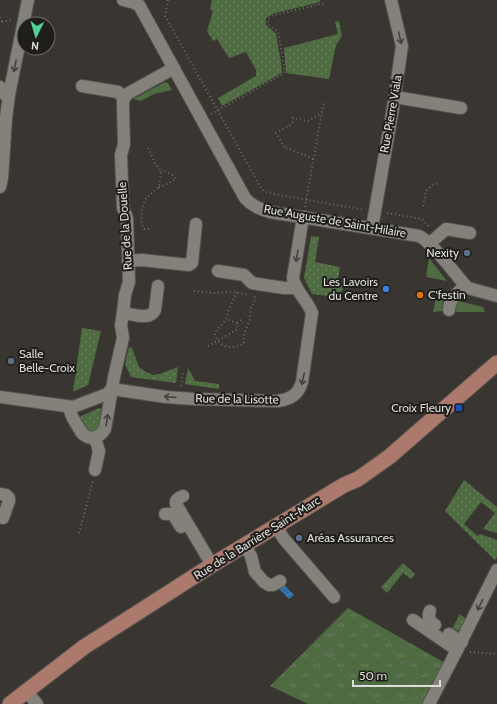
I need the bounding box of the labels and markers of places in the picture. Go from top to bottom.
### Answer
place label: Nexity [426,245,459,260]
marker: Nexity [462,248,472,258]
place label: Les Lavoirs du Centre [323,274,378,303]
marker: Les Lavoirs du Centre [381,284,391,294]
place label: C'festin [428,287,466,302]
marker: C'festin [415,290,425,300]
place label: Salle Belle-Croix [19,346,75,375]
marker: Salle Belle-Croix [6,356,16,366]
place label: Croix Fleury [391,400,451,415]
marker: Croix Fleury [454,403,464,413]
place label: Aréas Assurances [307,530,394,545]
marker: Aréas Assurances [294,533,304,543]

